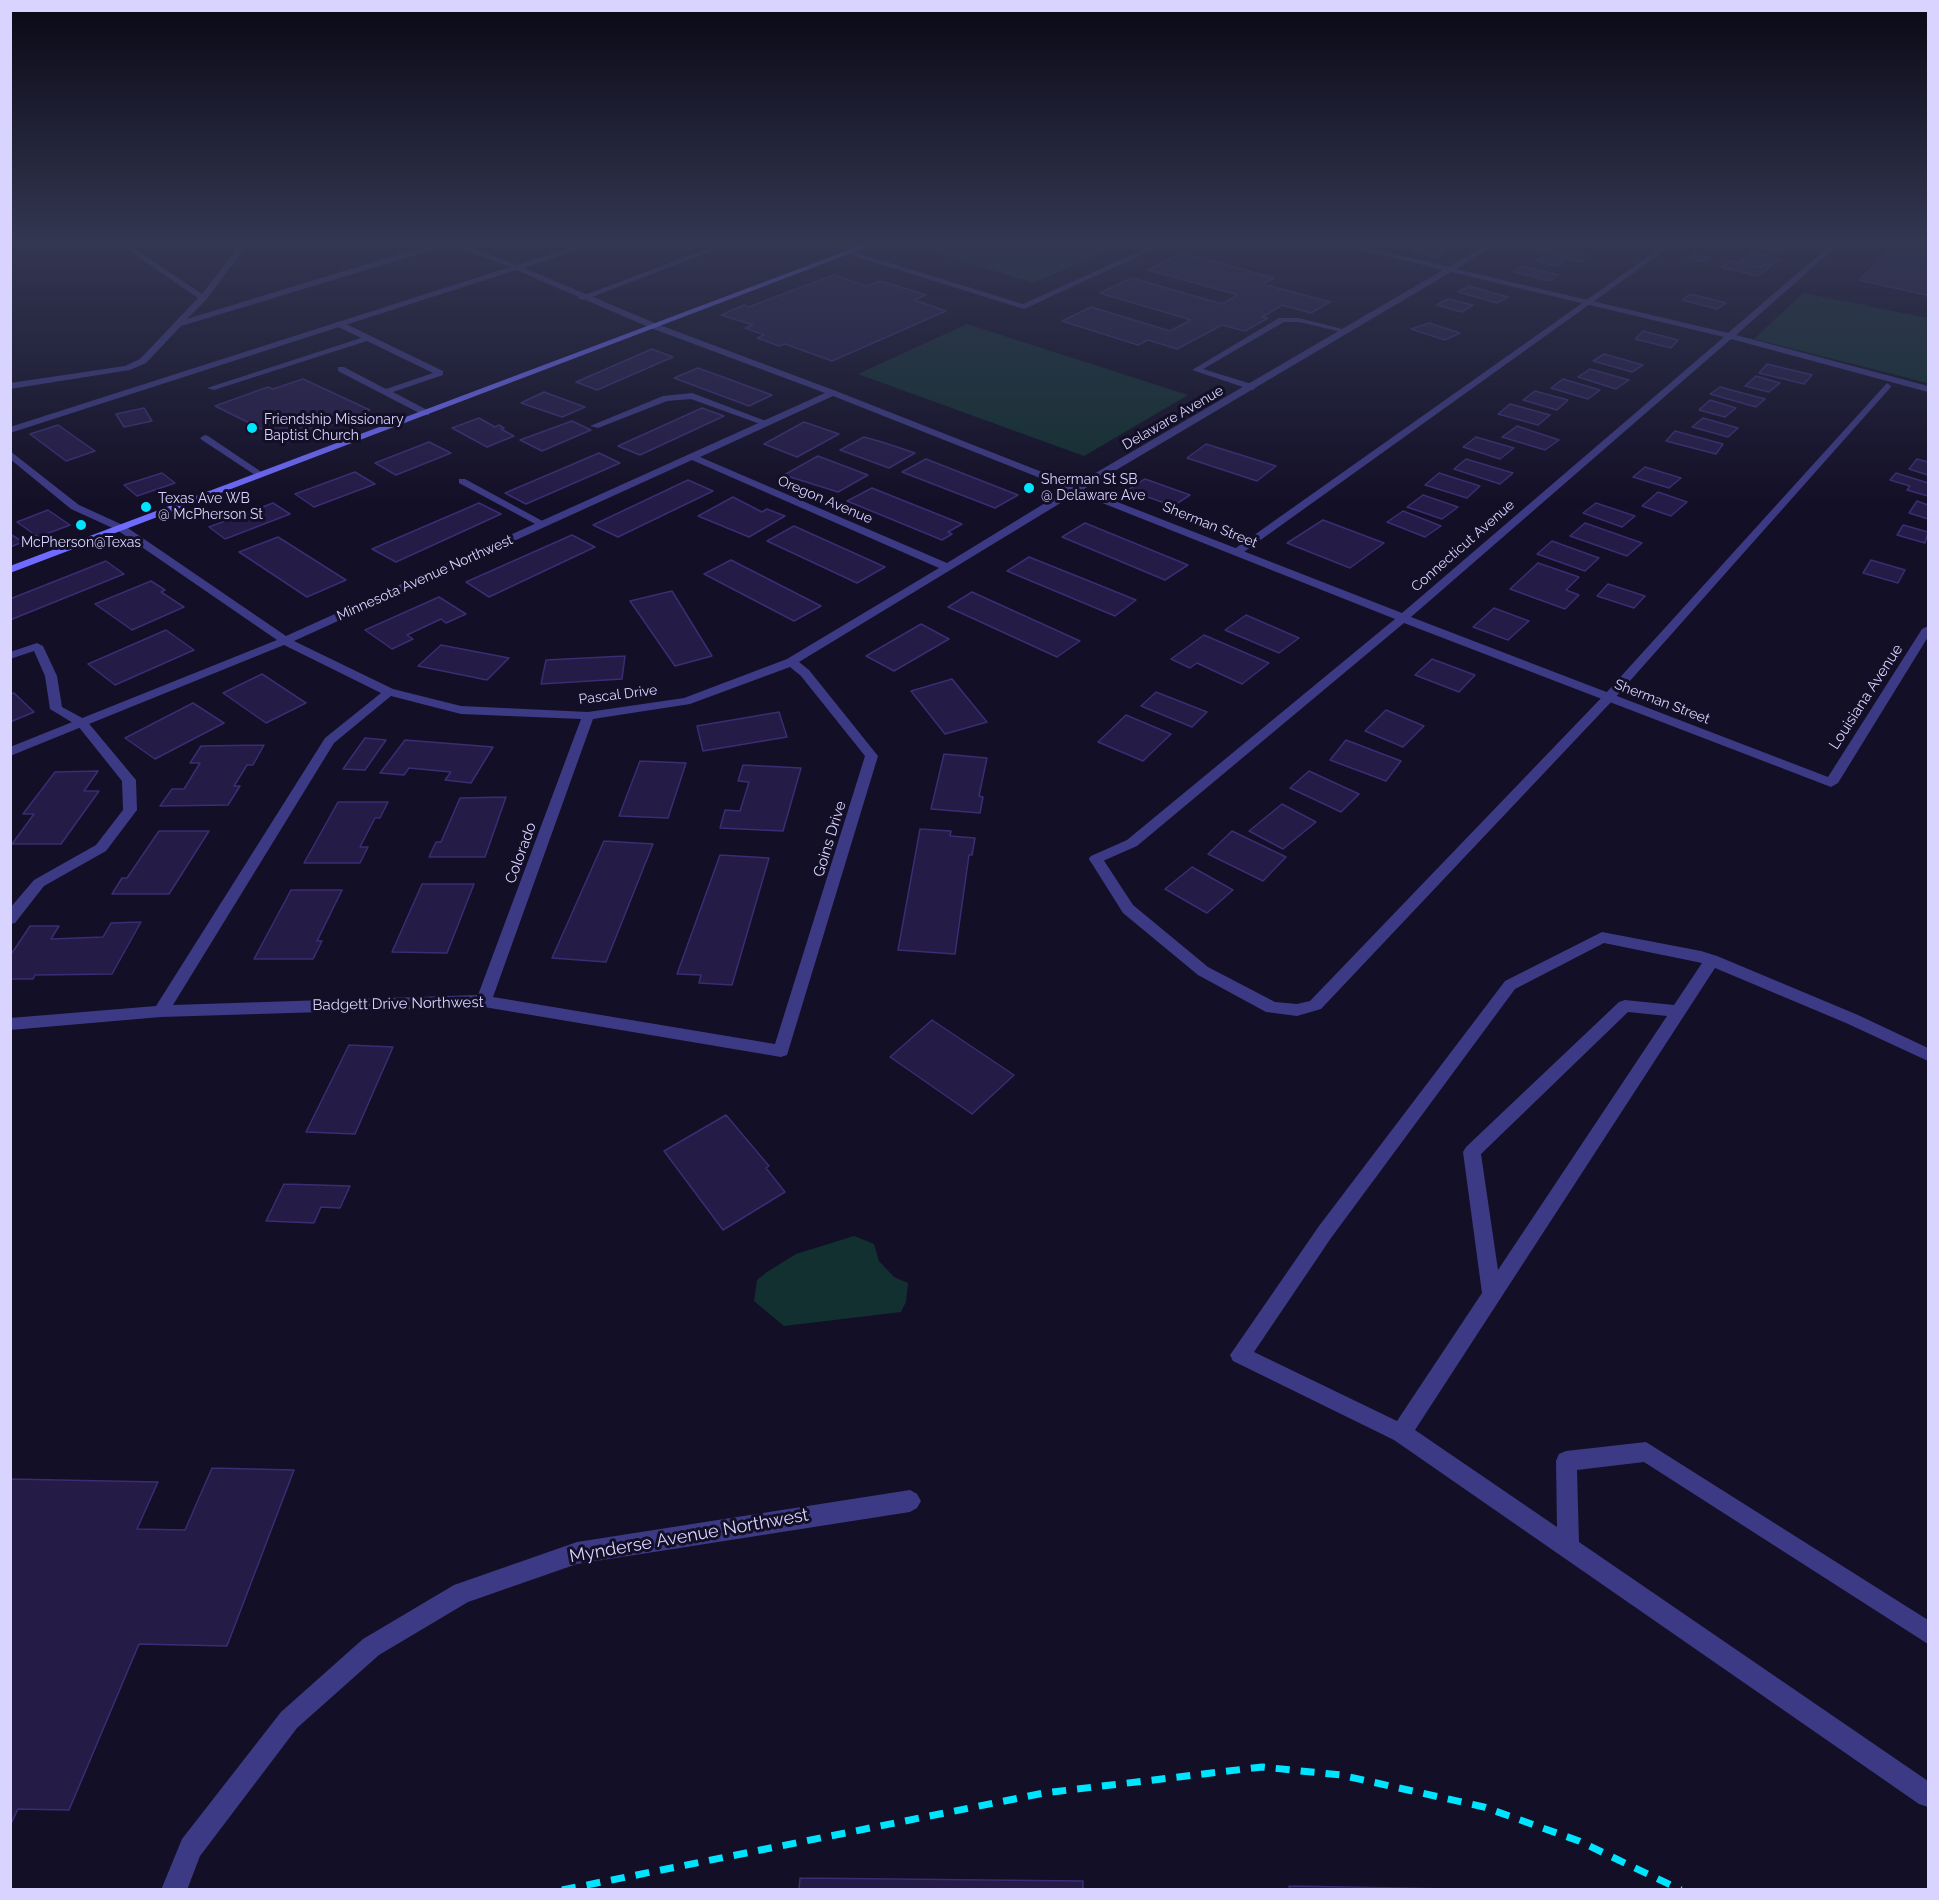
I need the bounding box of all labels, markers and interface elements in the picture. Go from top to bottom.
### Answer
street label: Delaware Avenue [1119,382,1227,454]
place label: Friendship Missionary Baptist Church [264,412,403,444]
marker: Friendship Missionary Baptist Church [245,421,259,435]
street label: Oregon Avenue [775,472,875,528]
place label: Sherman St SB @ Delaware Ave [1041,472,1145,504]
marker: Sherman St SB @ Delaware Ave [1022,481,1036,495]
place label: Texas Ave WB @ McPherson St [158,491,263,524]
street label: Connecticut Avenue [1408,497,1518,595]
street label: Sherman Street [1160,498,1260,552]
marker: Texas Ave WB @ McPherson St [139,500,153,514]
marker: McPherson@Texas [74,518,88,532]
street label: Minnesota Avenue Northwest [334,532,516,624]
place label: McPherson@Texas [21,535,141,551]
street label: Louisiana Avenue [1825,641,1907,753]
street label: Sherman Street [1612,676,1712,728]
street label: Pascal Drive [578,682,658,708]
street label: Goins Drive [810,799,850,879]
street label: Colorado [502,820,540,886]
street label: Badgett Drive Northwest [312,994,484,1014]
street label: Mynderse Avenue Northwest [568,1504,810,1568]

